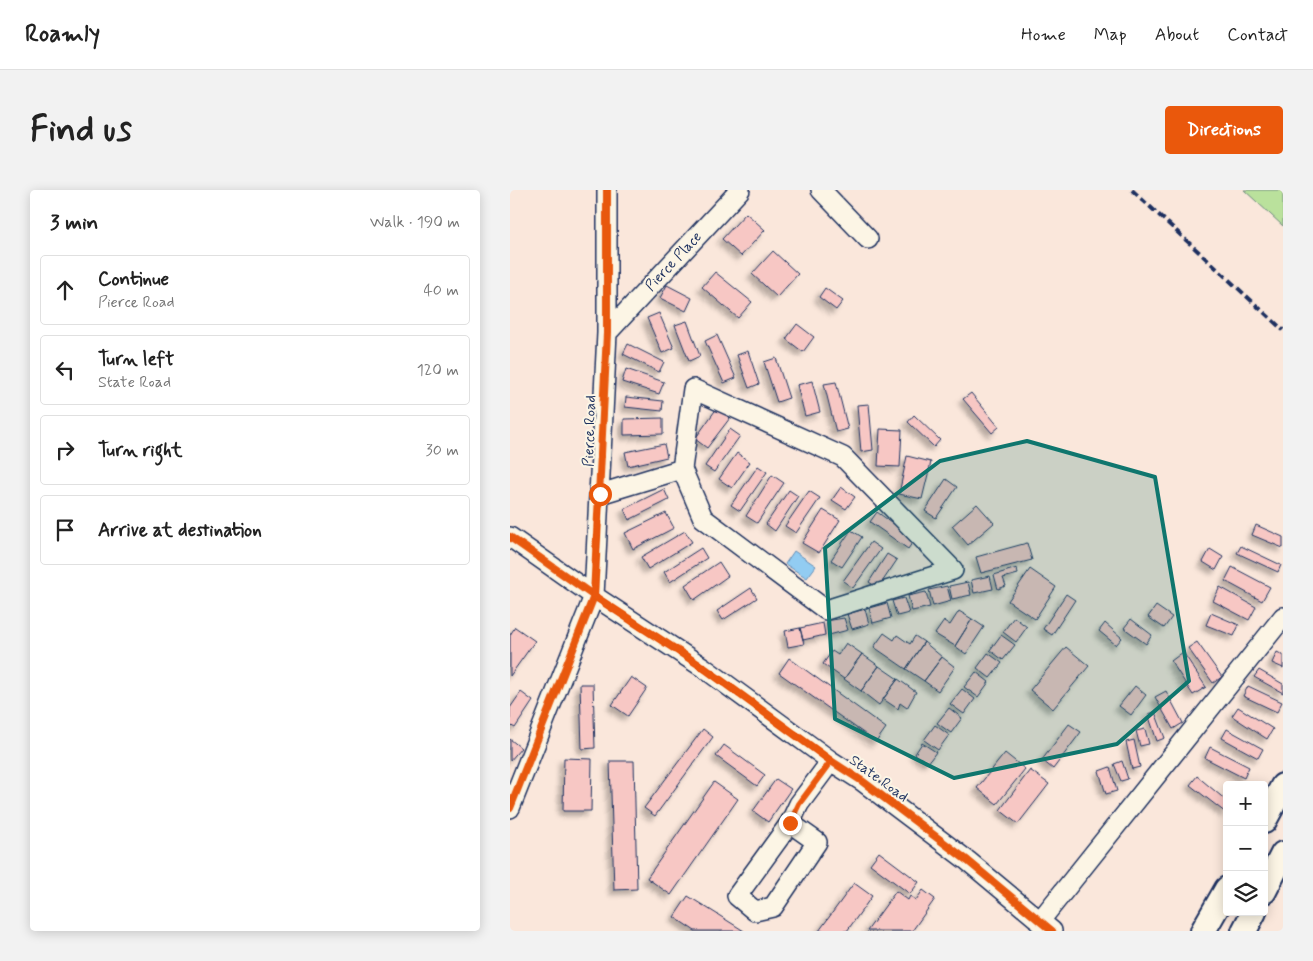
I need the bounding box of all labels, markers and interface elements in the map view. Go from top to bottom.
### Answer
text: Roamly [25,19,100,50]
text: Home [1021,23,1066,47]
text: Map [1094,23,1127,47]
text: About [1155,23,1199,47]
text: Contact [1227,23,1288,47]
button: Directions [1165,106,1283,154]
text: Find us [30,107,132,153]
text: 3 min [50,209,98,237]
text: Walk · 190 m [370,212,460,233]
street label: Pierce Place [641,227,707,296]
text: Continue [98,267,169,292]
icon: ahead [51,276,79,304]
text: 40 m [423,280,459,301]
text: Pierce Road [98,292,175,313]
text: Turn left [98,347,174,372]
icon: left [51,356,79,384]
text: 120 m [417,360,459,381]
text: State Road [98,372,171,393]
street label: Pierce Road [579,395,601,467]
icon: right [51,436,79,464]
text: Turn right [98,438,182,463]
text: 30 m [426,440,459,461]
route start [589,483,612,506]
icon: arrive [51,516,79,544]
text: Arrive at destination [98,518,262,543]
street label: State Road [845,751,912,807]
map controls [1223,781,1268,916]
button: + [1223,781,1268,826]
route end [779,812,802,835]
button: − [1223,826,1268,871]
button: layers [1223,871,1268,916]

